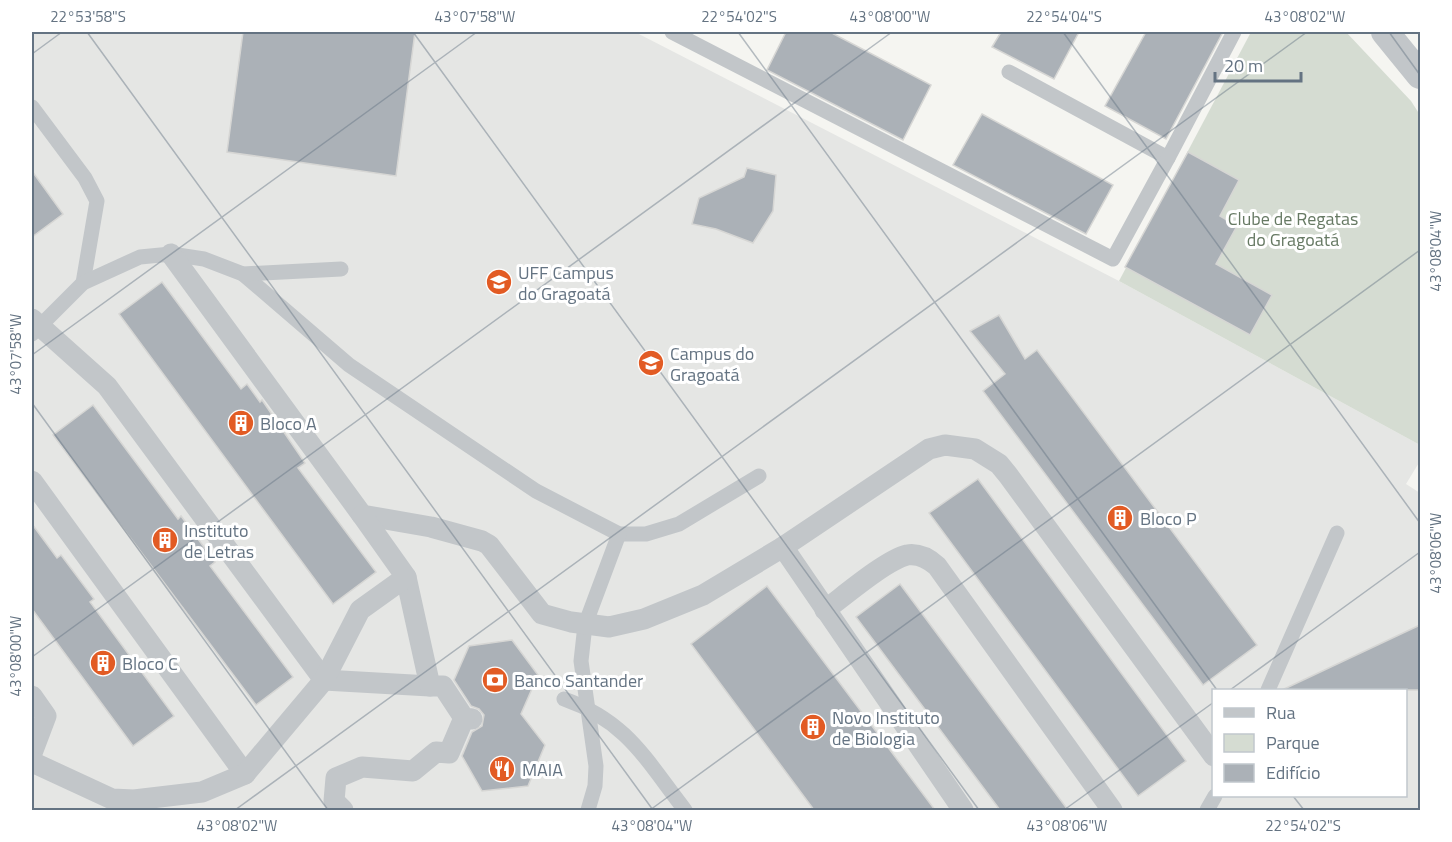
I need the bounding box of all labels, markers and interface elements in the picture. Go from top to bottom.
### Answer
text: 22°53'58"S [50,5,126,28]
text: 43°07'58"W [435,5,515,28]
text: 22°54'02"S [701,5,777,28]
text: 43°08'00"W [850,5,930,28]
text: 22°54'04"S [1026,5,1102,28]
text: 43°08'02"W [1265,5,1345,28]
scale bar [1215,45,1300,83]
text: 20 m [1224,52,1263,79]
park label: Clube de Regatas do Gragoatá [1228,205,1358,253]
text: 43°08'04"W [1424,211,1447,291]
place label: UFF Campus do Gragoatá [518,259,614,307]
school or university icon: UFF Campus do Gragoatá [484,267,514,297]
text: 43°07'58"W [4,314,27,394]
place label: Campus do Gragoatá [670,340,754,388]
school or university icon: Campus do Gragoatá [636,348,666,378]
building icon: Bloco A [226,408,256,438]
place label: Bloco A [260,410,317,437]
building icon: Bloco P [1105,503,1135,533]
place label: Bloco P [1140,505,1197,532]
text: 43°08'06"W [1424,513,1447,593]
place label: Instituto de Letras [184,517,254,565]
building icon: Instituto de Letras [150,525,180,555]
text: 43°08'00"W [4,616,27,696]
building icon: Bloco C [88,648,118,678]
place label: Bloco C [122,650,178,677]
bank icon: Banco Santander [480,665,510,695]
place label: Banco Santander [514,667,643,694]
legend [1212,689,1407,797]
text: Rua [1266,699,1296,726]
place label: Novo Instituto de Biologia [832,704,940,752]
building icon: Novo Instituto de Biologia [798,712,828,742]
text: Parque [1266,729,1320,756]
restaurant icon: MAIA [487,754,517,784]
place label: MAIA [522,756,563,783]
text: Edifício [1266,759,1320,786]
text: 43°08'02"W [197,814,277,837]
text: 43°08'04"W [612,814,692,837]
text: 43°08'06"W [1027,814,1107,837]
text: 22°54'02"S [1265,814,1341,837]

